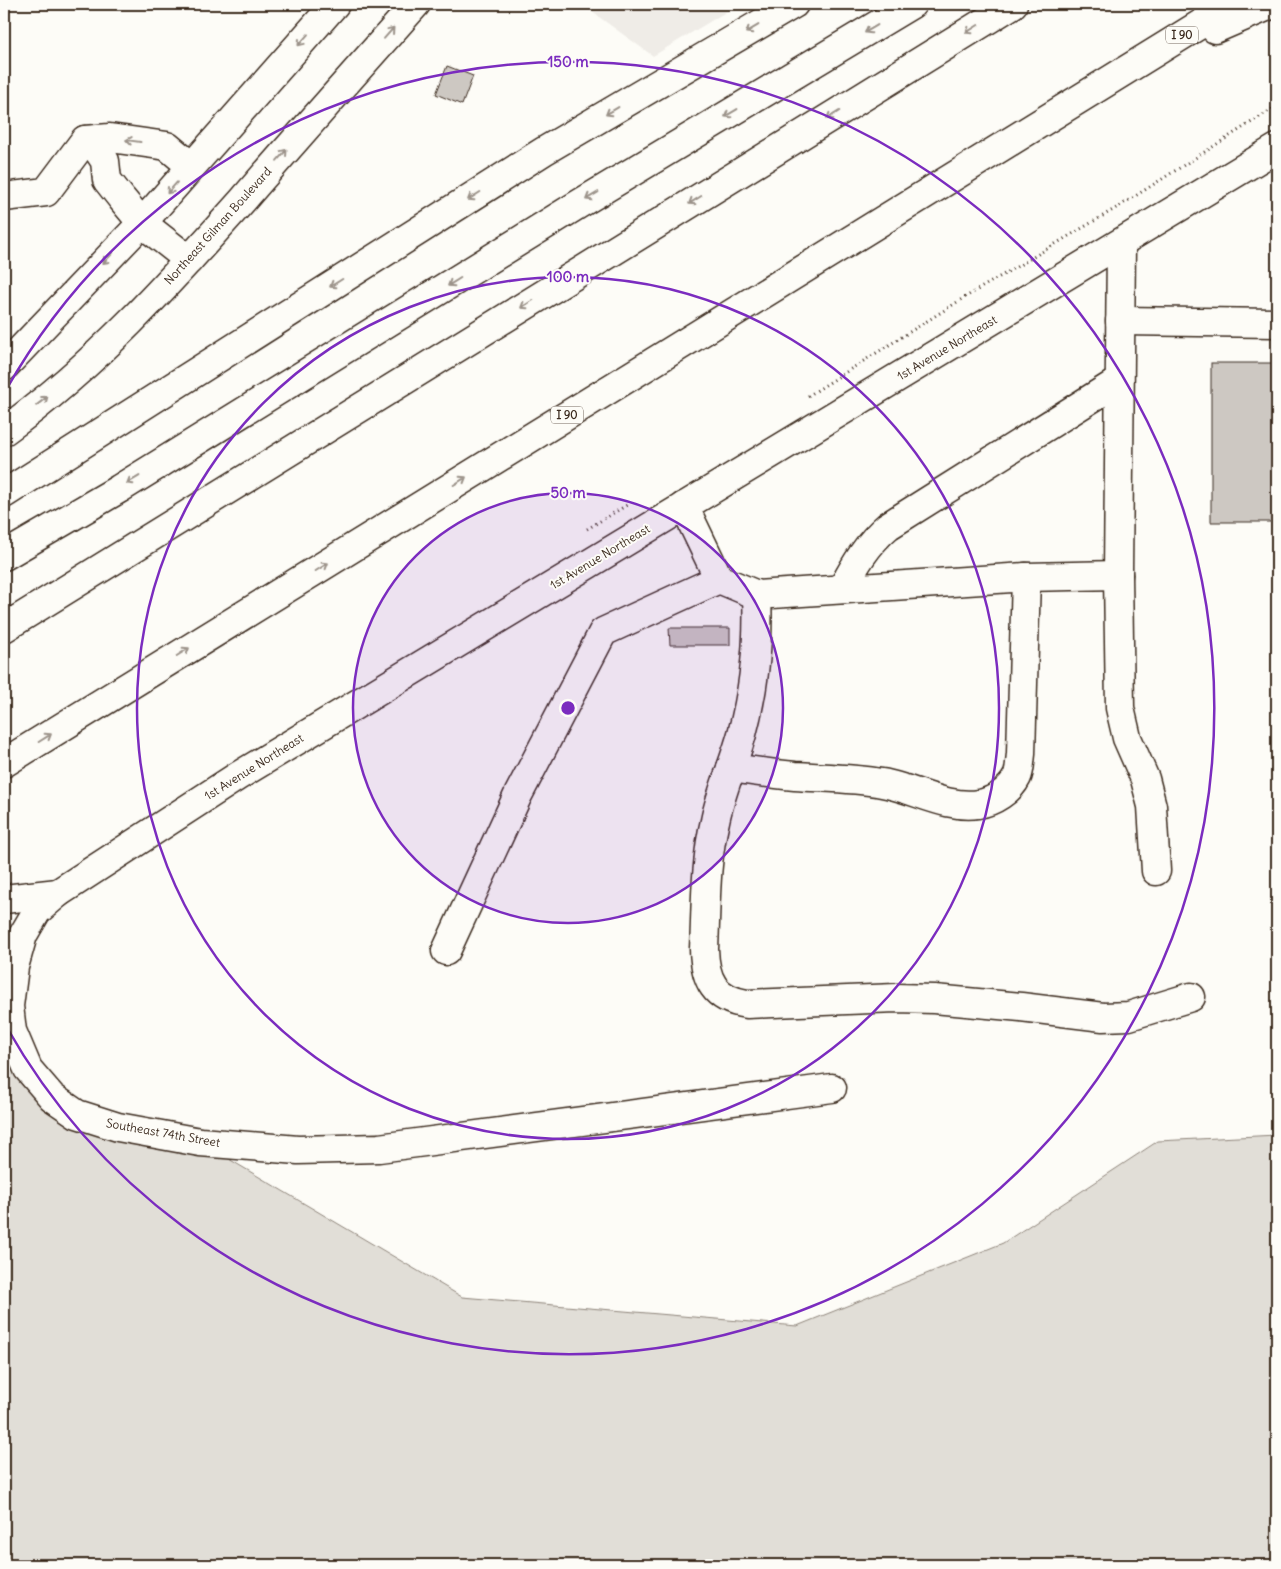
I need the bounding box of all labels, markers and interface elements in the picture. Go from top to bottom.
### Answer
one-way arrow [745,24,760,34]
one-way arrow [864,24,878,34]
one-way arrow [965,25,979,35]
road number: I 90 [1166,26,1198,44]
one-way arrow [384,27,395,40]
one-way arrow [297,34,308,47]
text: 150 m [547,52,589,71]
one-way arrow [606,107,620,117]
one-way arrow [725,108,739,118]
one-way arrow [827,110,841,120]
one-way arrow [125,136,141,146]
one-way arrow [276,149,288,162]
street label: Northeast Gilman Boulevard [161,164,274,287]
one-way arrow [166,182,178,195]
one-way arrow [467,191,481,201]
one-way arrow [585,192,599,202]
one-way arrow [689,196,703,206]
one-way arrow [102,252,114,264]
text: 100 m [547,267,589,286]
one-way arrow [447,277,461,287]
one-way arrow [330,279,344,289]
one-way arrow [521,299,535,309]
street label: 1st Avenue Northeast [894,312,999,383]
one-way arrow [36,396,49,407]
road number: I 90 [551,406,583,424]
one-way arrow [126,476,140,486]
one-way arrow [452,476,466,486]
text: 50 m [550,483,586,502]
street label: 1st Avenue Northeast [547,521,652,592]
one-way arrow [314,561,328,571]
one-way arrow [176,647,190,657]
centre of rings [559,699,577,717]
street label: 1st Avenue Northeast [201,730,306,803]
one-way arrow [38,732,52,742]
street label: Southeast 74th Street [105,1115,221,1150]

